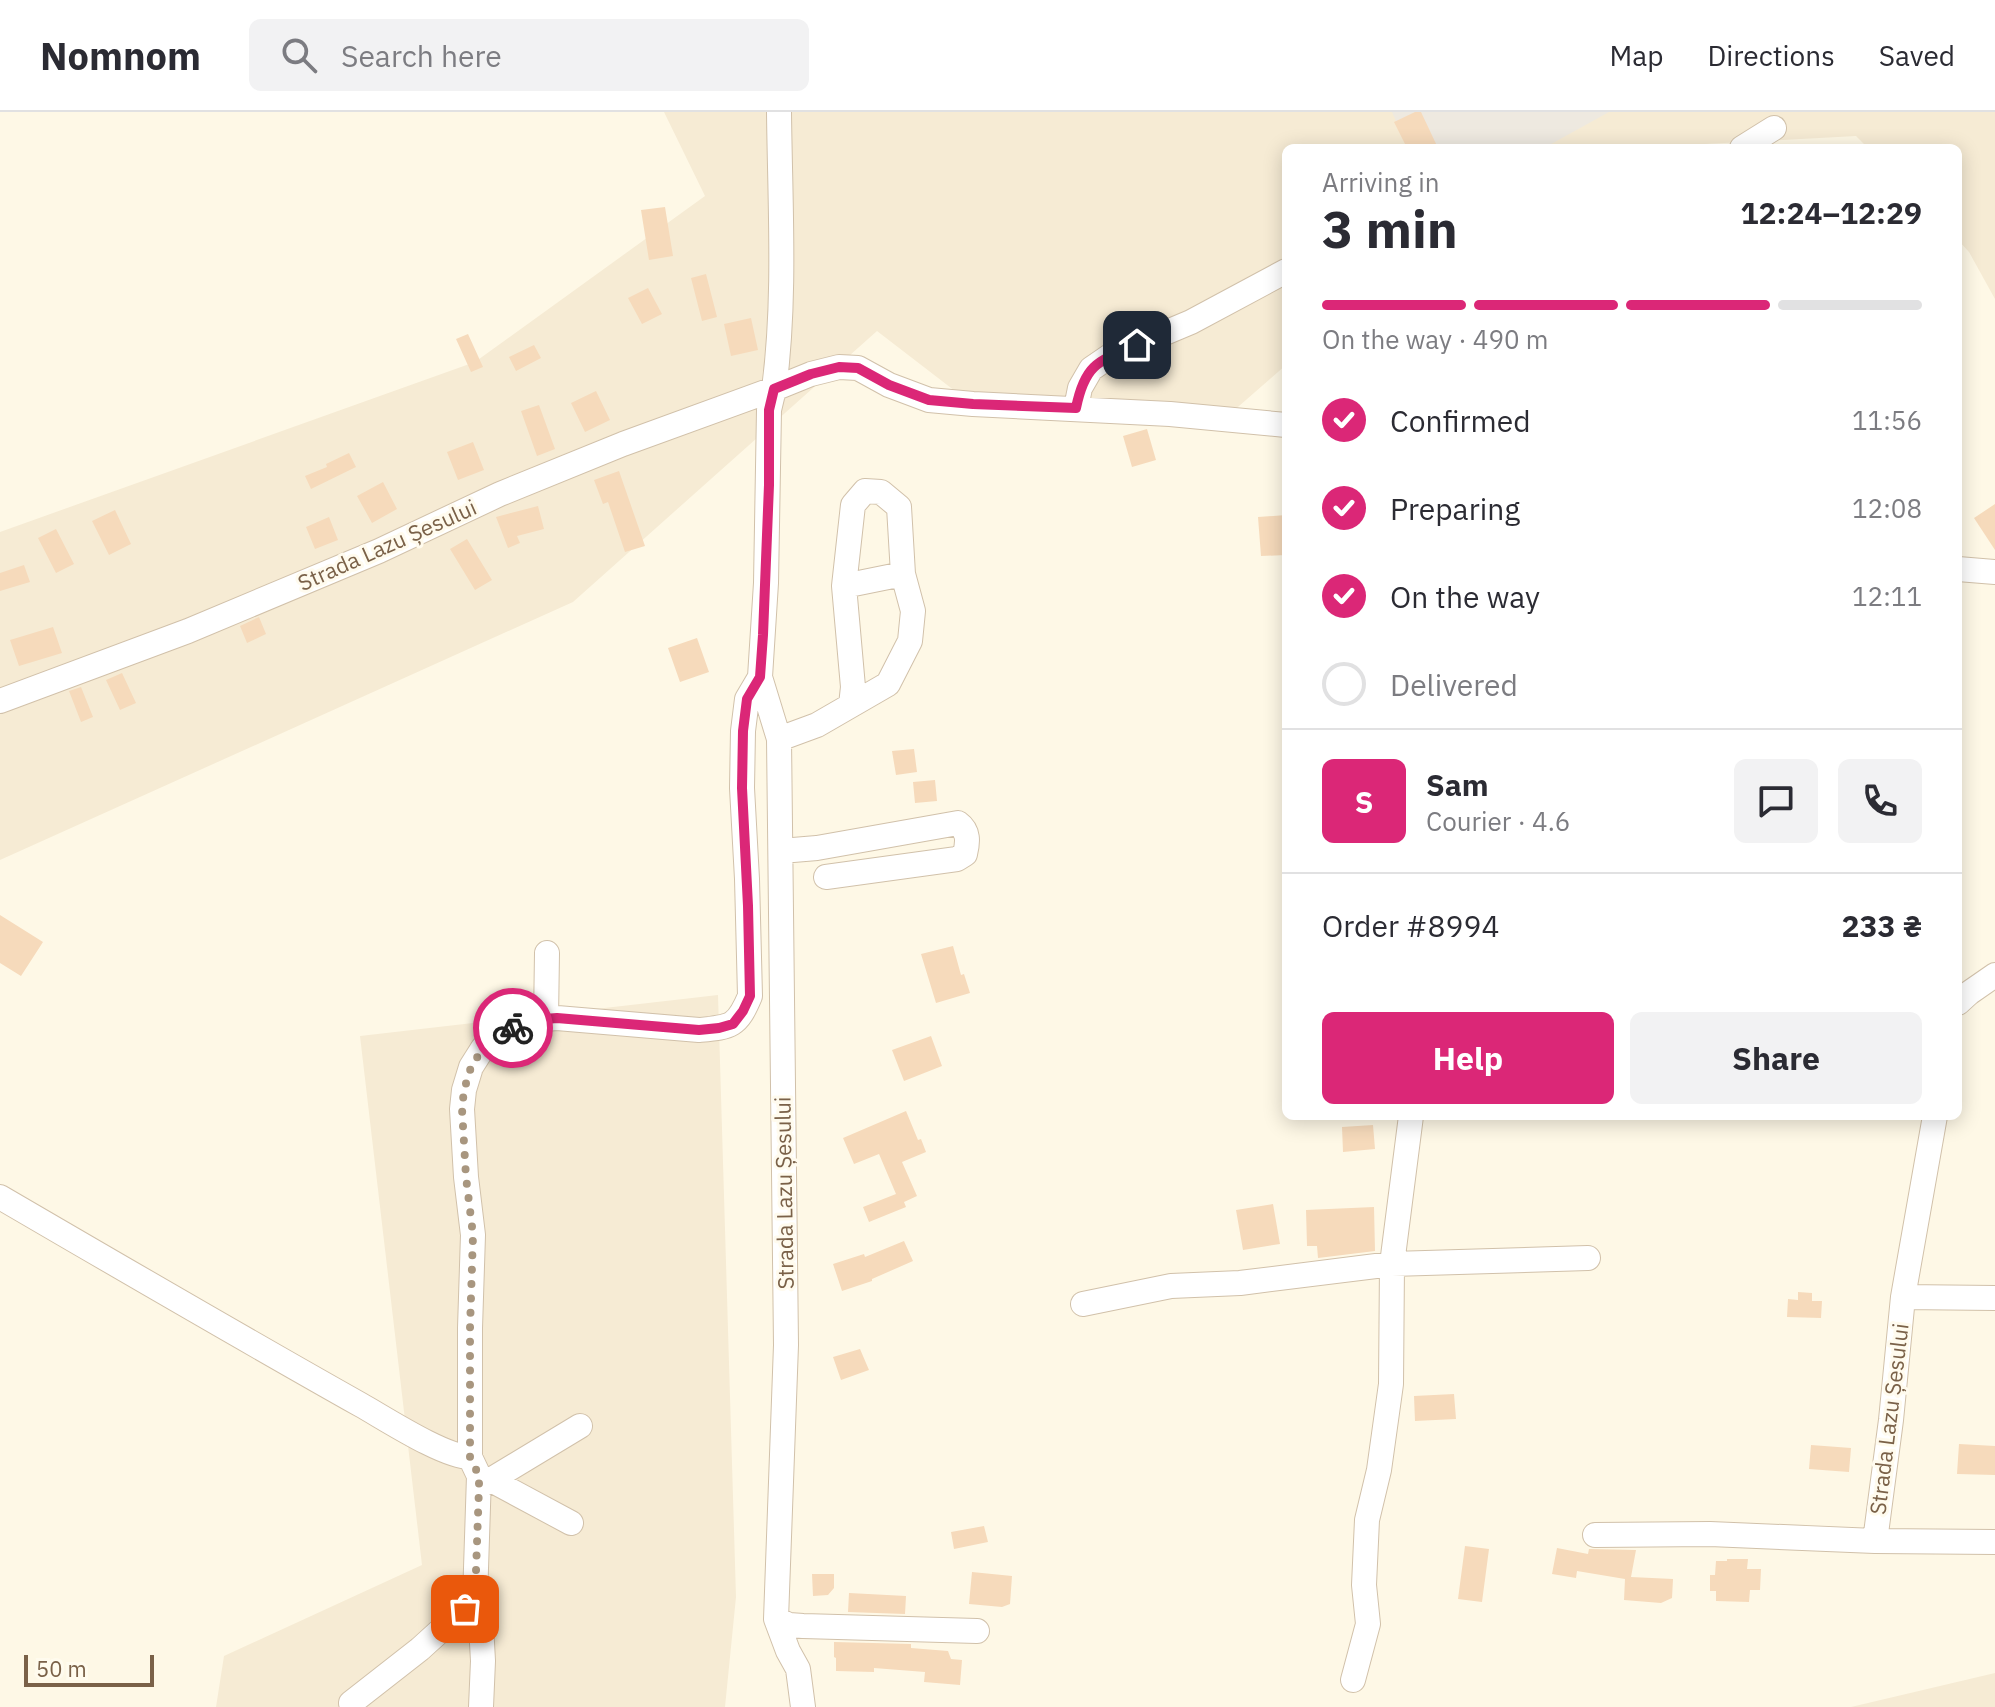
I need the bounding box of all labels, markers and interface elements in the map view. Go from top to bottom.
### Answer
search box [249,19,809,91]
text: Nomnom [40,31,201,80]
icon: search [277,33,321,77]
text: Search here [341,36,502,75]
text: Map [1609,37,1663,74]
text: Directions [1707,37,1835,74]
text: Saved [1879,37,1955,74]
text: Arriving in [1322,165,1439,199]
text: 12:24–12:29 [1741,193,1922,232]
text: 3 min [1322,195,1458,262]
pin [1103,311,1171,379]
text: On the way · 490 m [1322,322,1548,356]
icon: home [1115,323,1159,367]
icon: check [1322,398,1366,442]
text: Confirmed [1390,401,1531,440]
text: 11:56 [1852,403,1922,437]
icon: check [1322,486,1366,530]
text: Preparing [1390,489,1520,528]
text: 12:08 [1852,491,1922,525]
street label: Strada Lazu Șesului [293,492,481,597]
icon: check [1322,574,1366,618]
text: On the way [1390,577,1540,616]
text: 12:11 [1852,579,1922,613]
text: Delivered [1390,665,1518,704]
button: chat [1734,759,1818,843]
button: phone [1838,759,1922,843]
text: Sam [1426,765,1489,804]
text: S [1355,782,1373,821]
text: Courier · 4.6 [1426,804,1570,838]
text: Order #8994 [1322,906,1499,945]
text: 233 ₴ [1842,906,1922,945]
courier [473,988,553,1068]
icon: bike [491,1006,535,1050]
button: Help [1322,1012,1614,1104]
button: Share [1630,1012,1922,1104]
street label: Strada Lazu Șesului [767,1096,800,1290]
street label: Strada Lazu Șesului [1862,1322,1915,1516]
pin [431,1575,499,1643]
icon: bag [443,1587,487,1631]
scale bar [24,1651,154,1687]
text: 50 m [36,1654,87,1683]

